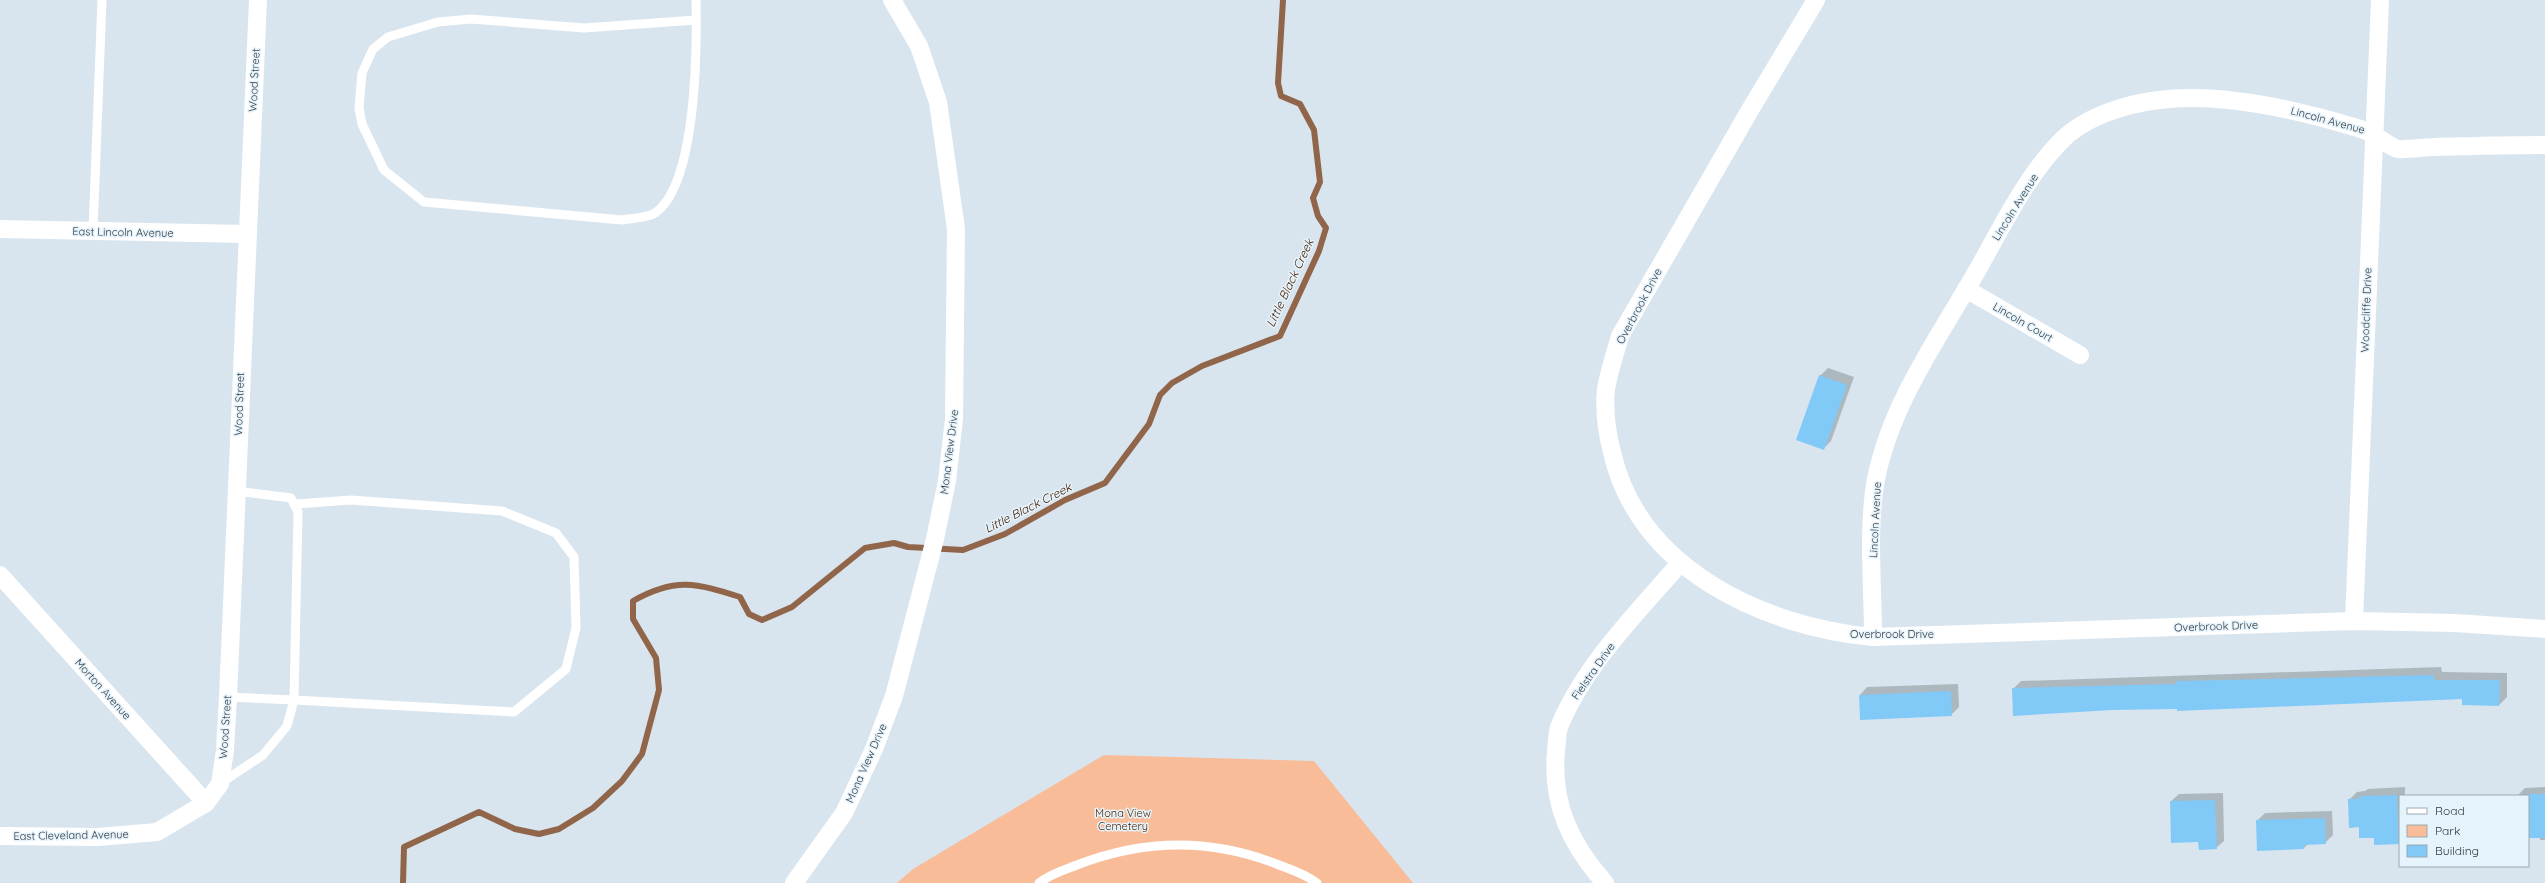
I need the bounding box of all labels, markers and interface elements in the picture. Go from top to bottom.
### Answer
street label: Wood Street [245,48,263,112]
street label: Lincoln Avenue [2289,103,2367,137]
street label: Lincoln Avenue [1989,171,2041,243]
street label: East Lincoln Avenue [72,224,174,240]
water label: Little Black Creek [1263,235,1317,329]
street label: Overbrook Drive [1613,266,1665,346]
street label: Woodcliffe Drive [2358,267,2374,353]
street label: Lincoln Court [1991,299,2056,345]
street label: Wood Street [231,372,247,436]
street label: Mona View Drive [937,409,961,495]
water label: Little Black Creek [982,478,1075,536]
street label: Lincoln Avenue [1866,481,1884,559]
street label: Overbrook Drive [2174,618,2258,634]
street label: Overbrook Drive [1850,627,1934,641]
street label: Fielstra Drive [1568,640,1618,702]
street label: Morton Avenue [72,656,134,722]
street label: Wood Street [216,695,234,759]
street label: Mona View Drive [842,721,890,805]
legend [2399,795,2529,867]
text: Road [2435,803,2465,818]
park label: Mona View Cemetery [1095,806,1151,833]
text: Park [2435,823,2460,838]
street label: East Cleveland Avenue [13,827,129,843]
text: Building [2435,843,2479,858]

